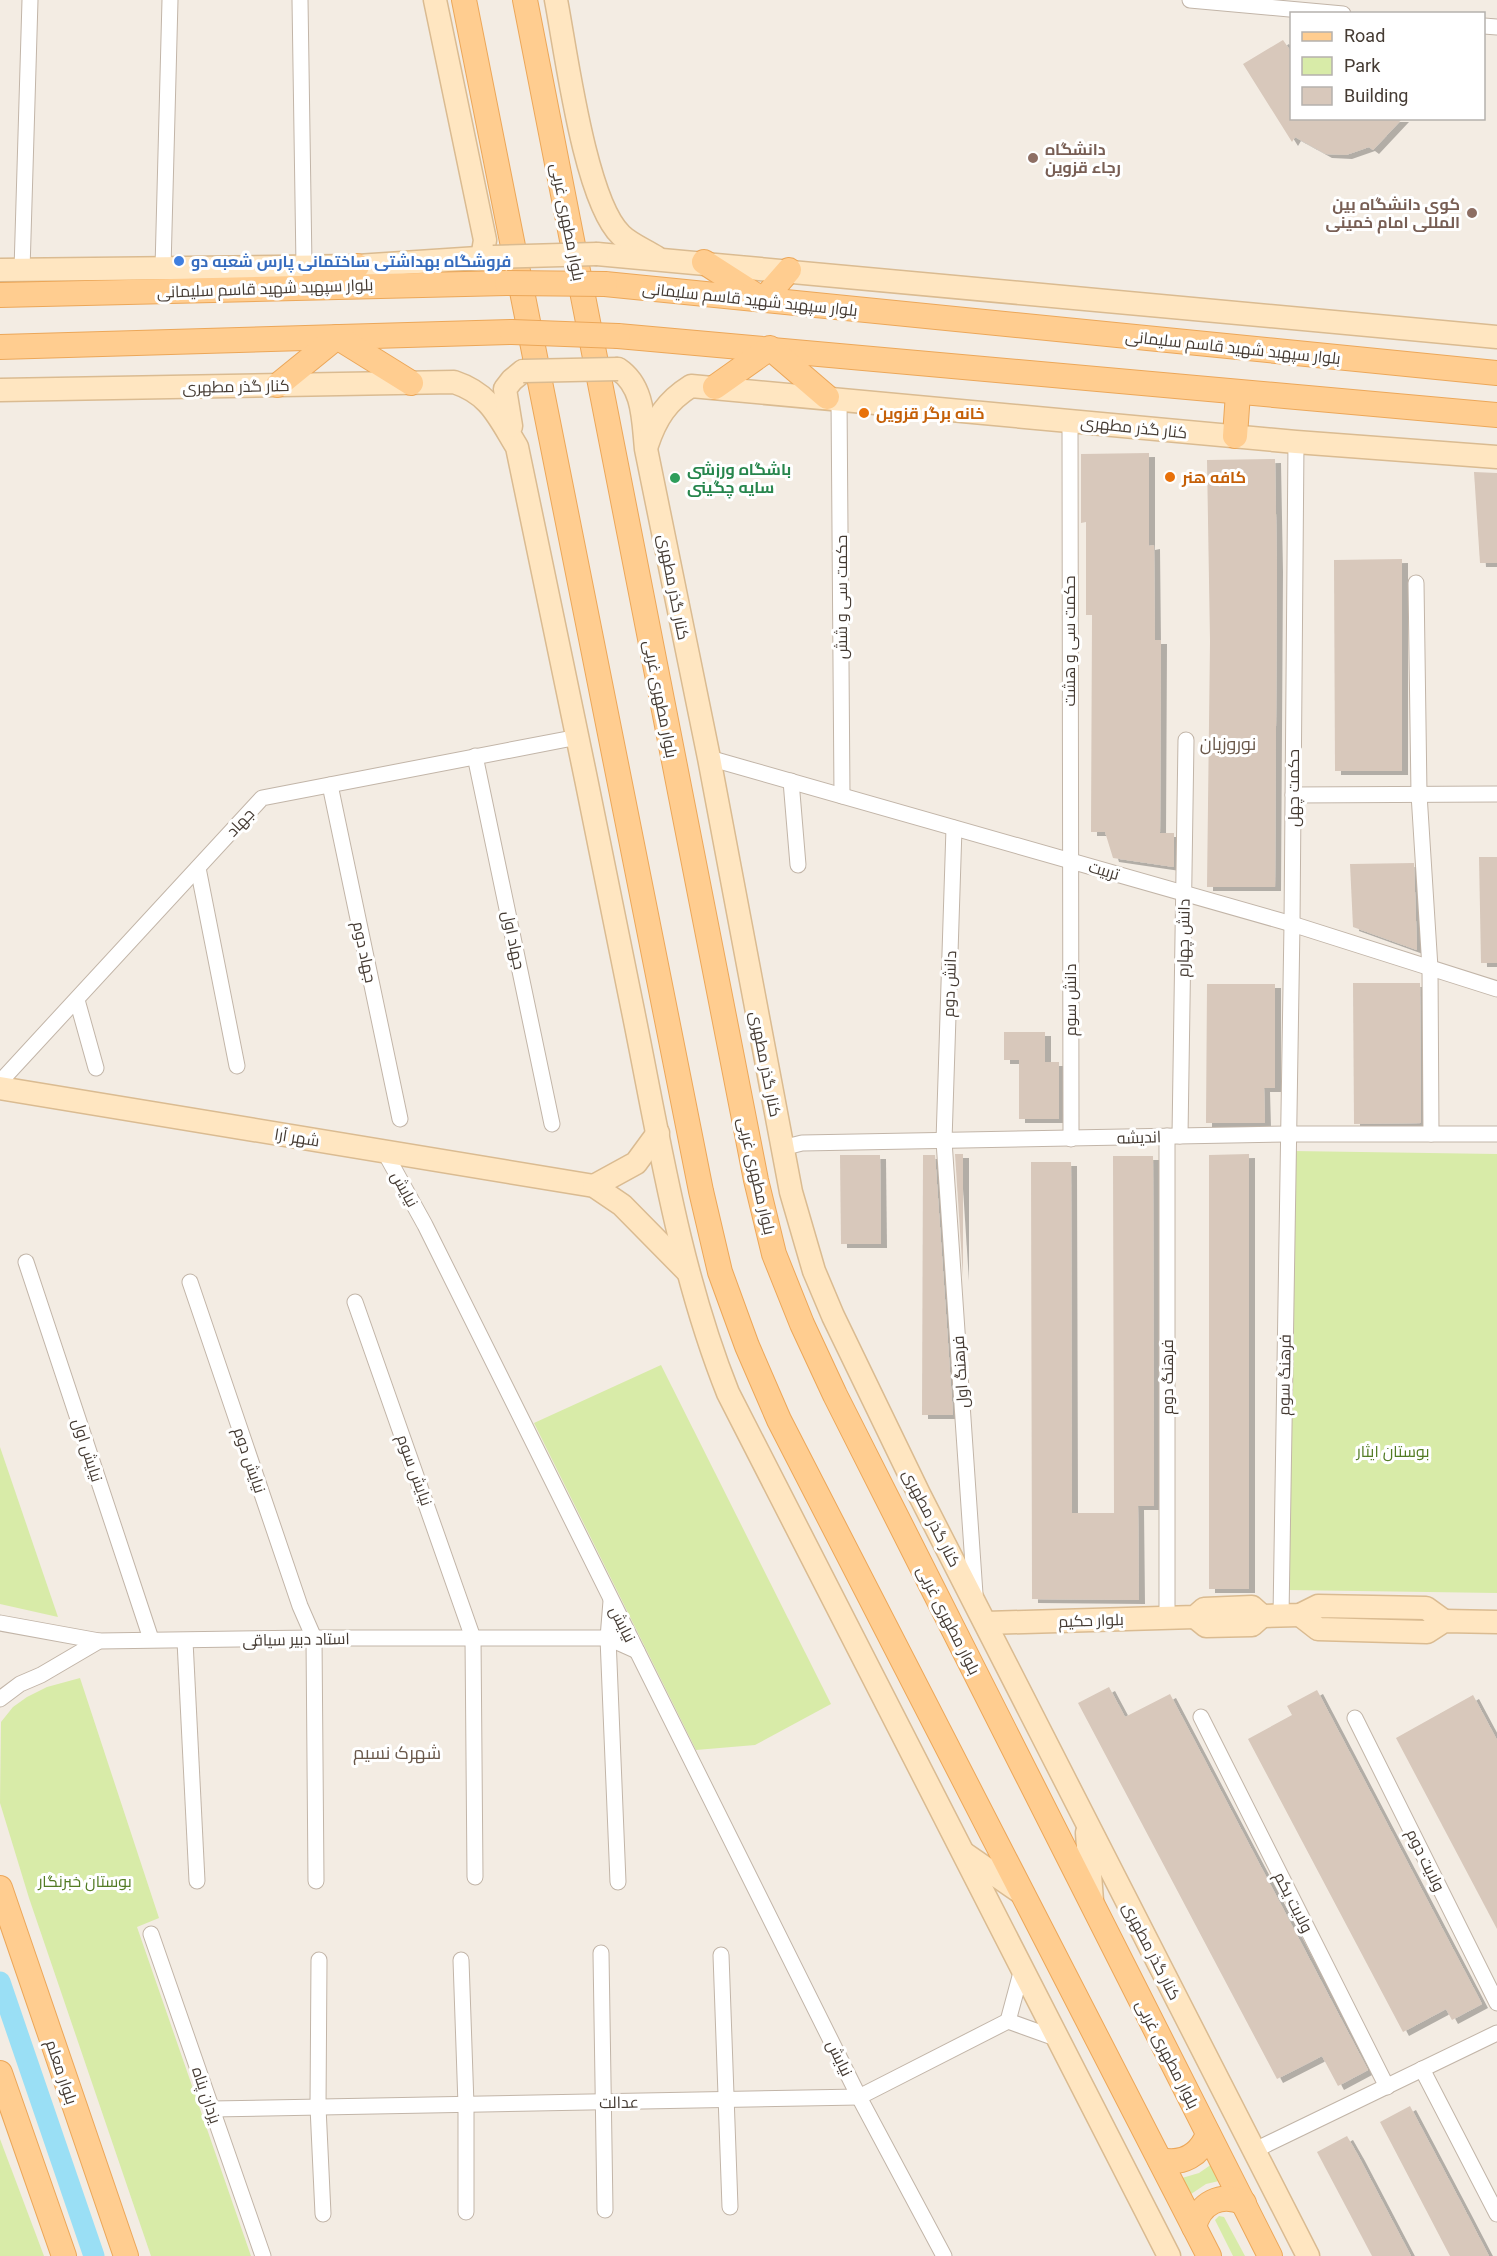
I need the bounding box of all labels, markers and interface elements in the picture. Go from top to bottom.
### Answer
legend [1290,12,1485,120]
text: Road [1344,25,1385,46]
text: Park [1344,55,1381,76]
text: Building [1344,85,1408,106]
place label: دانشگاه رجاء قزوین [1045,140,1121,177]
marker: دانشگاه رجاء قزوین [1026,151,1040,165]
street label: بلوار مطهری غربی [546,162,588,283]
place label: کوی دانشگاه بین المللی امام خمینی [1325,195,1460,234]
marker: کوی دانشگاه بین المللی امام خمینی [1465,206,1479,220]
place label: فروشگاه بهداشتی ساختمانی پارس شعبه دو [191,252,511,273]
marker: فروشگاه بهداشتی ساختمانی پارس شعبه دو [172,254,186,268]
street label: بلوار سپهبد شهید قاسم سلیمانی [156,275,374,304]
street label: بلوار سپهبد شهید قاسم سلیمانی [641,279,859,322]
street label: بلوار سپهبد شهید قاسم سلیمانی [1124,327,1342,370]
street label: کنار گذر مطهری [182,376,290,398]
place label: خانه برگر قزوین [876,404,984,423]
marker: خانه برگر قزوین [857,406,871,420]
street label: کنار گذر مطهری [1080,412,1188,444]
place label: باشگاه ورزشى سايه چگينى [687,460,791,499]
place label: کافه هنر [1181,468,1246,487]
marker: کافه هنر [1163,470,1177,484]
marker: باشگاه ورزشى سايه چگينى [668,471,682,485]
street label: کنار گذر مطهری [653,533,693,642]
street label: حکمت سی و شش [832,535,852,659]
street label: حکمت سی و هشت [1060,576,1080,706]
street label: بلوار مطهری غربی [639,639,681,760]
district label: نوروزیان [1200,733,1256,755]
street label: حکمت چهل [1284,749,1305,827]
street label: جهاد [223,804,259,841]
street label: تربیت [1086,857,1122,884]
street label: دانش چهارم [1173,899,1196,978]
street label: جهاد اول [497,909,529,971]
street label: جهاد دوم [347,920,380,985]
street label: دانش دوم [939,950,962,1018]
street label: دانش سوم [1061,964,1082,1036]
street label: کنار گذر مطهری [745,1010,785,1119]
street label: بلوار مطهری غربی [733,1116,779,1237]
street label: شهر آرا [273,1125,321,1151]
street label: اندیشه [1116,1127,1162,1148]
street label: نيايش [386,1168,422,1211]
street label: فرهنگ سوم [1274,1334,1297,1416]
street label: فرهنگ اول [948,1335,974,1409]
street label: فرهنگ دوم [1158,1339,1179,1415]
street label: نیایش اول [67,1416,107,1485]
street label: نیایش دوم [228,1425,270,1496]
street label: نیایش سوم [391,1432,436,1509]
park label: بوستان ایثار [1355,1442,1430,1462]
street label: کنار گذر مطهری [898,1466,964,1571]
street label: بلوار مطهری غربی [912,1563,984,1678]
street label: نيايش [605,1603,640,1646]
street label: بلوار حکیم [1058,1610,1124,1633]
street label: استاد دبیر سیاقی [242,1629,350,1651]
district label: شهرک نسیم [353,1742,441,1765]
street label: ولایت دوم [1401,1826,1449,1895]
street label: ولایت یکم [1268,1869,1317,1937]
park label: بوستان خبرنگار [37,1872,132,1892]
street label: کنار گذر مطهری [1118,1899,1184,2004]
street label: بلوار مطهری غربی [1131,1997,1203,2112]
street label: بلوار معلم [40,2037,81,2108]
street label: نيايش [822,2037,856,2080]
street label: یزدان پناه [186,2064,225,2127]
street label: عدالت [599,2093,639,2112]

